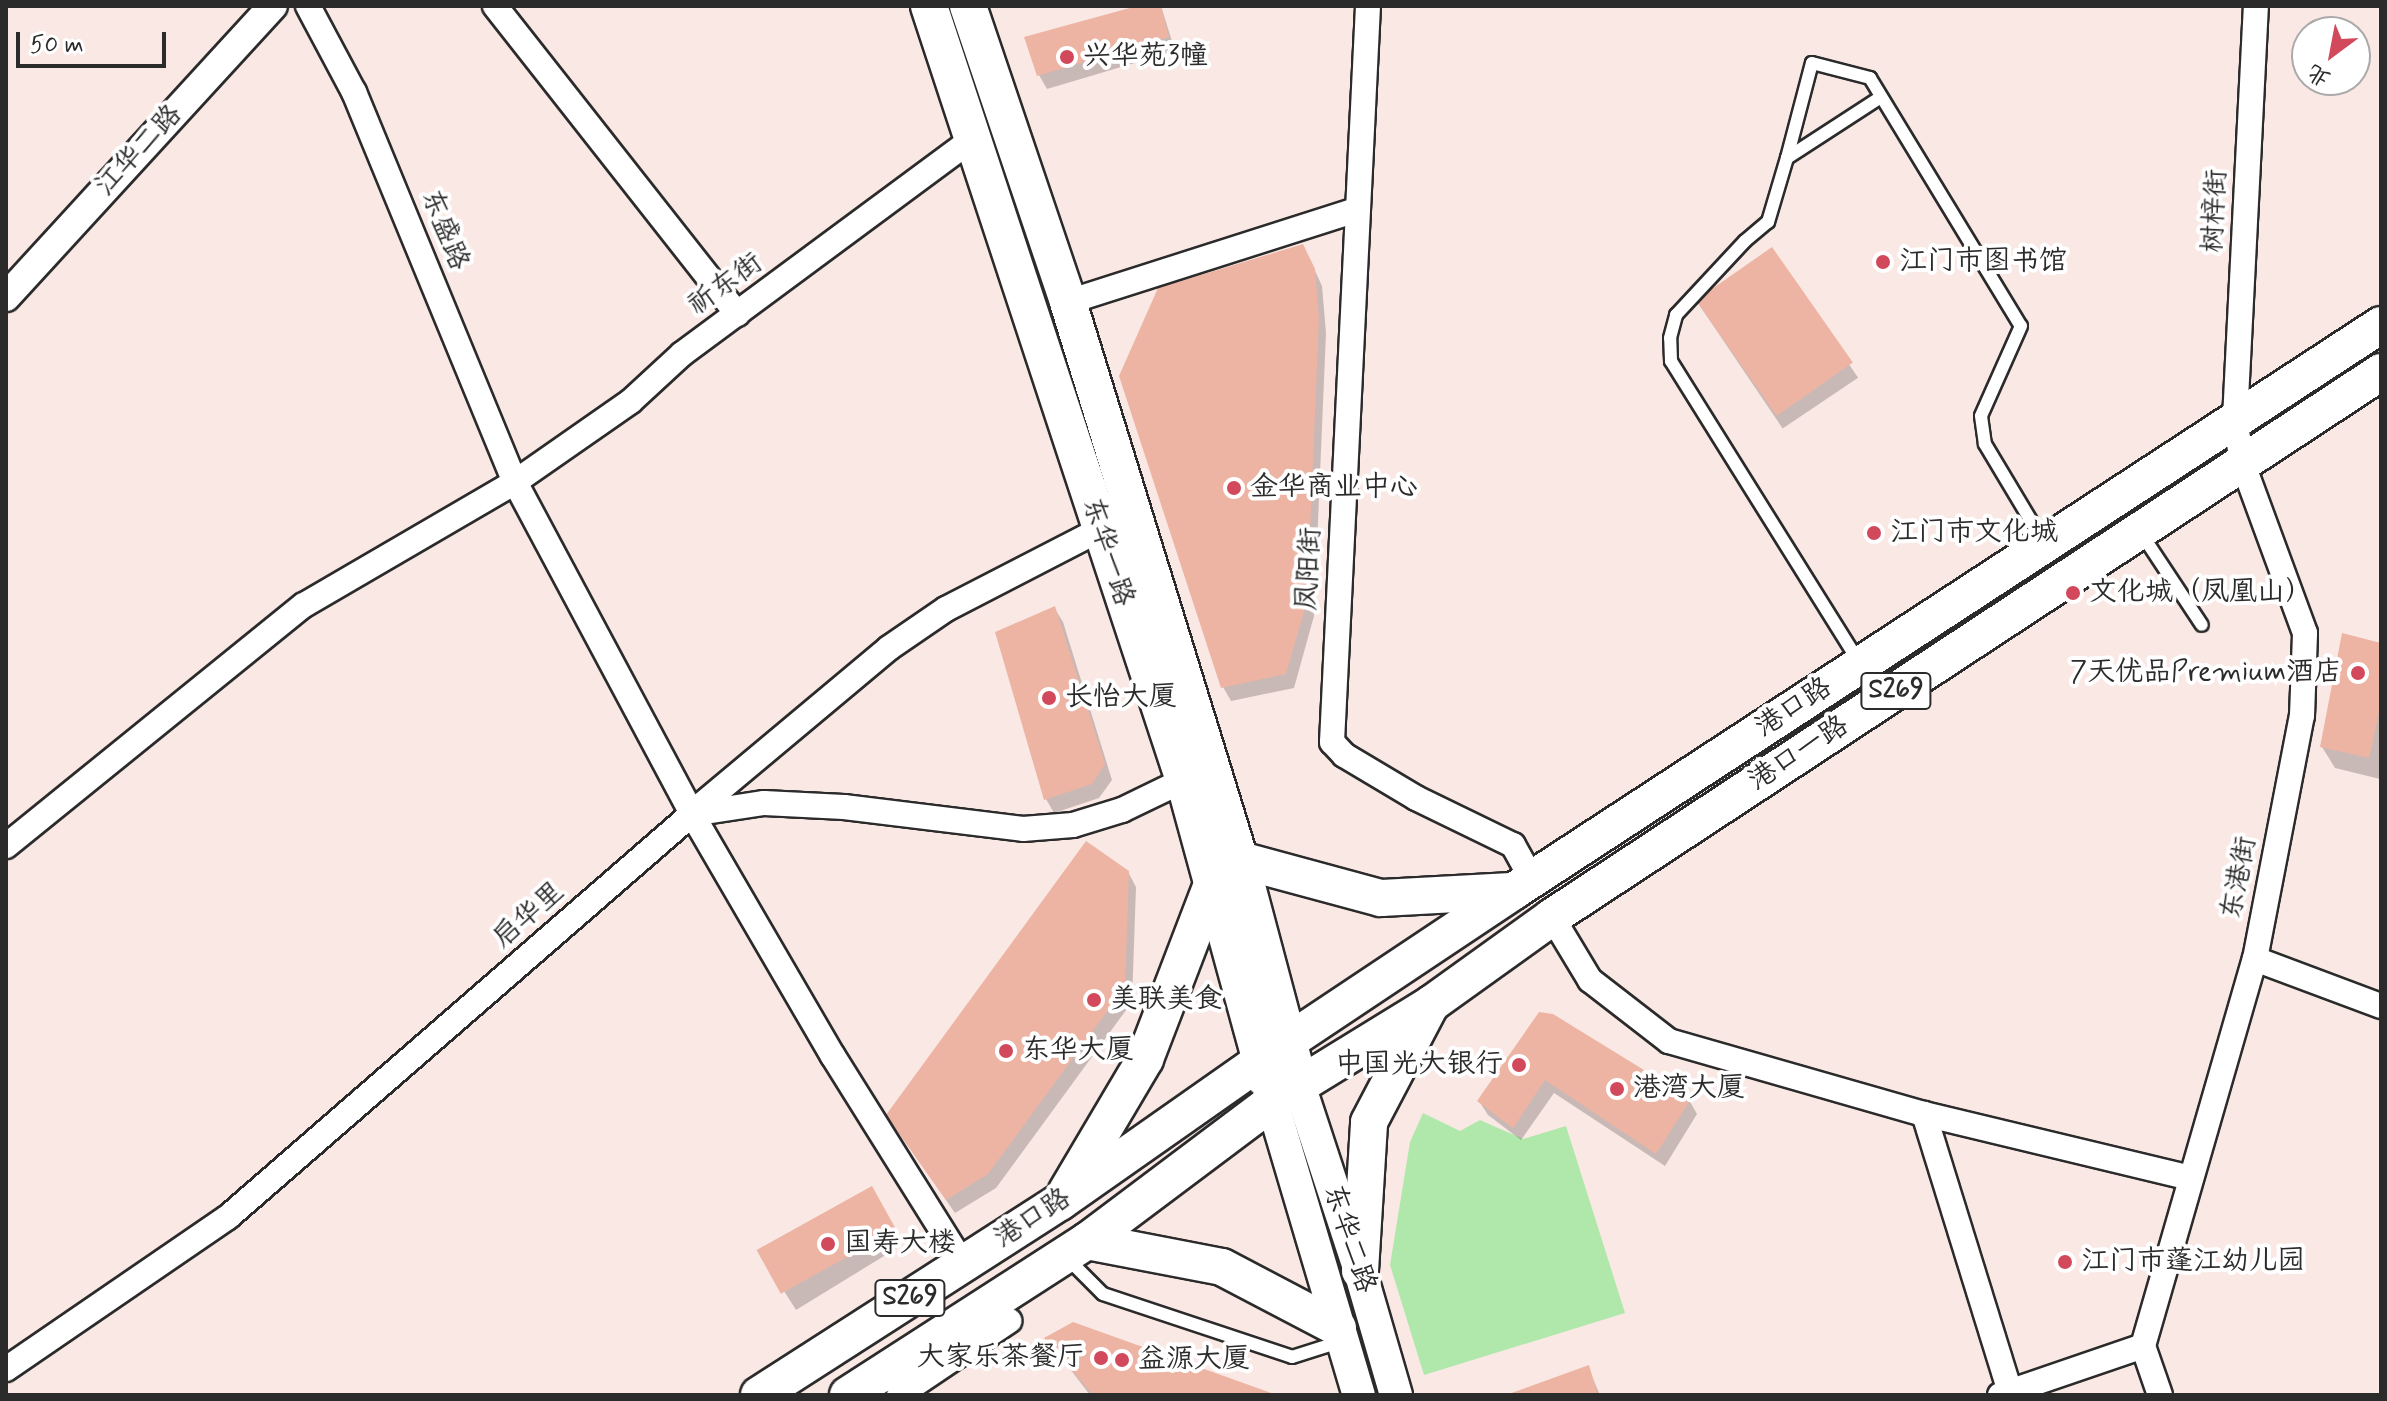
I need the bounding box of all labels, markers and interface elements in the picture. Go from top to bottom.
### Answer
scale bar [20,16,170,66]
north arrow [2291,16,2371,96]
text: 50 m [30,30,84,61]
place label: 兴华苑3幢 [1083,40,1208,74]
marker: 兴华苑3幢 [1058,48,1076,66]
text: 北 [2303,57,2336,92]
street label: 江华二路 [89,99,189,203]
street label: 树梓街 [2197,168,2235,254]
street label: 东盛路 [413,185,475,275]
place label: 江门市图书馆 [1899,245,2067,279]
street label: 祈东街 [682,247,770,323]
marker: 江门市图书馆 [1874,253,1892,271]
place label: 金华商业中心 [1250,471,1418,505]
marker: 金华商业中心 [1225,479,1243,497]
street label: 东华一路 [1074,494,1140,610]
place label: 江门市文化城 [1890,516,2058,550]
marker: 江门市文化城 [1865,524,1883,542]
street label: 凤阳街 [1291,526,1329,612]
place label: 文化城（凤凰山） [2089,576,2313,610]
marker: 文化城（凤凰山） [2064,584,2082,602]
place label: 7天优品Premium酒店 [2070,656,2342,690]
marker: 7天优品Premium酒店 [2349,664,2367,682]
road number: S269 [1860,669,1932,713]
street label: 港口路 [1750,671,1838,745]
place label: 长怡大厦 [1065,681,1177,715]
marker: 长怡大厦 [1040,689,1058,707]
street label: 港口一路 [1743,709,1855,799]
street label: 东港街 [2215,834,2265,922]
street label: 启华里 [486,876,572,956]
place label: 美联美食 [1110,983,1222,1017]
marker: 美联美食 [1085,991,1103,1009]
place label: 东华大厦 [1022,1034,1134,1068]
marker: 东华大厦 [997,1042,1015,1060]
place label: 中国光大银行 [1335,1048,1503,1082]
marker: 中国光大银行 [1510,1056,1528,1074]
place label: 港湾大厦 [1633,1072,1745,1106]
marker: 港湾大厦 [1608,1080,1626,1098]
street label: 东华二路 [1316,1181,1382,1297]
street label: 港口路 [989,1182,1077,1256]
place label: 国寿大楼 [844,1227,956,1261]
marker: 国寿大楼 [819,1235,837,1253]
place label: 江门市蓬江幼儿园 [2081,1245,2305,1279]
marker: 江门市蓬江幼儿园 [2056,1253,2074,1271]
road number: S269 [874,1276,946,1320]
place label: 大家乐茶餐厅 [917,1341,1085,1375]
place label: 益源大厦 [1138,1343,1250,1377]
marker: 大家乐茶餐厅 [1092,1349,1110,1367]
marker: 益源大厦 [1113,1351,1131,1369]

